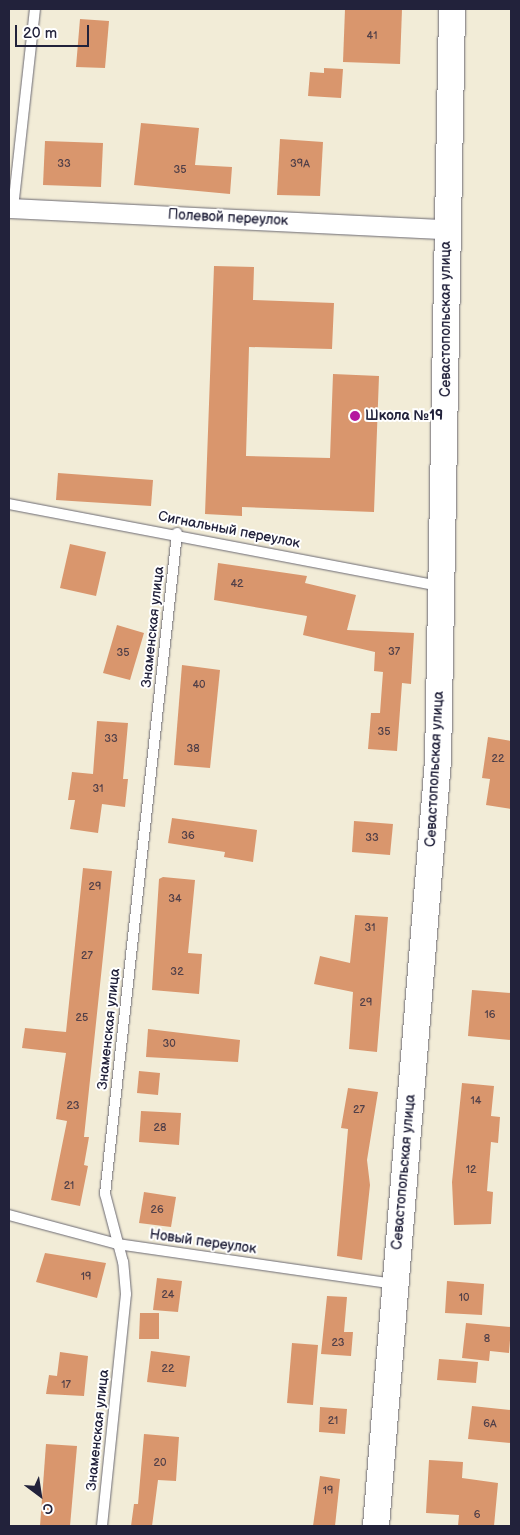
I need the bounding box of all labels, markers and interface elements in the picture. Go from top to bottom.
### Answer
scale bar [18,15,91,47]
text: 20 m [23,24,57,43]
house number: 41 [367,29,377,43]
house number: 33 [57,157,71,171]
house number: 39А [290,157,310,171]
house number: 35 [173,163,187,177]
street label: Полевой переулок [167,206,289,230]
street label: Севастопольская улица [438,241,454,397]
place label: Школа №19 [365,408,443,424]
marker: Школа №19 [349,410,361,422]
street label: Сигнальный переулок [157,508,301,552]
street label: Знаменская улица [138,565,168,689]
house number: 42 [230,577,244,591]
house number: 37 [388,645,400,659]
house number: 35 [116,646,130,660]
house number: 40 [192,678,206,692]
street label: Севастопольская улица [423,691,447,847]
house number: 35 [377,725,391,739]
house number: 33 [104,732,118,746]
house number: 38 [186,742,200,756]
house number: 22 [492,752,504,766]
house number: 31 [92,782,104,796]
house number: 36 [181,829,195,843]
house number: 33 [365,831,379,845]
house number: 29 [89,880,101,894]
house number: 34 [168,892,182,906]
house number: 31 [364,921,376,935]
house number: 27 [81,949,93,963]
house number: 32 [170,965,184,979]
street label: Знаменская улица [94,967,124,1091]
house number: 29 [360,996,372,1010]
house number: 16 [485,1008,495,1022]
house number: 25 [76,1011,88,1025]
house number: 30 [162,1037,176,1051]
street label: Севастопольская улица [389,1094,419,1250]
house number: 14 [471,1094,481,1108]
house number: 23 [66,1099,80,1113]
house number: 27 [353,1103,365,1117]
house number: 28 [154,1121,166,1135]
house number: 12 [466,1163,476,1177]
house number: 21 [64,1179,74,1193]
house number: 26 [150,1203,164,1217]
street label: Новый переулок [149,1226,257,1258]
house number: 19 [81,1270,91,1284]
house number: 24 [161,1288,175,1302]
house number: 10 [459,1291,469,1305]
house number: 8 [484,1332,490,1346]
house number: 23 [331,1336,345,1350]
house number: 22 [162,1362,174,1376]
street label: Знаменская улица [83,1368,113,1492]
house number: 17 [61,1378,71,1392]
house number: 21 [328,1414,338,1428]
house number: 6А [483,1417,497,1431]
house number: 20 [154,1456,166,1470]
north arrow [15,1470,65,1520]
house number: 19 [323,1484,333,1498]
text: С [39,1498,57,1518]
house number: 6 [474,1508,480,1522]

